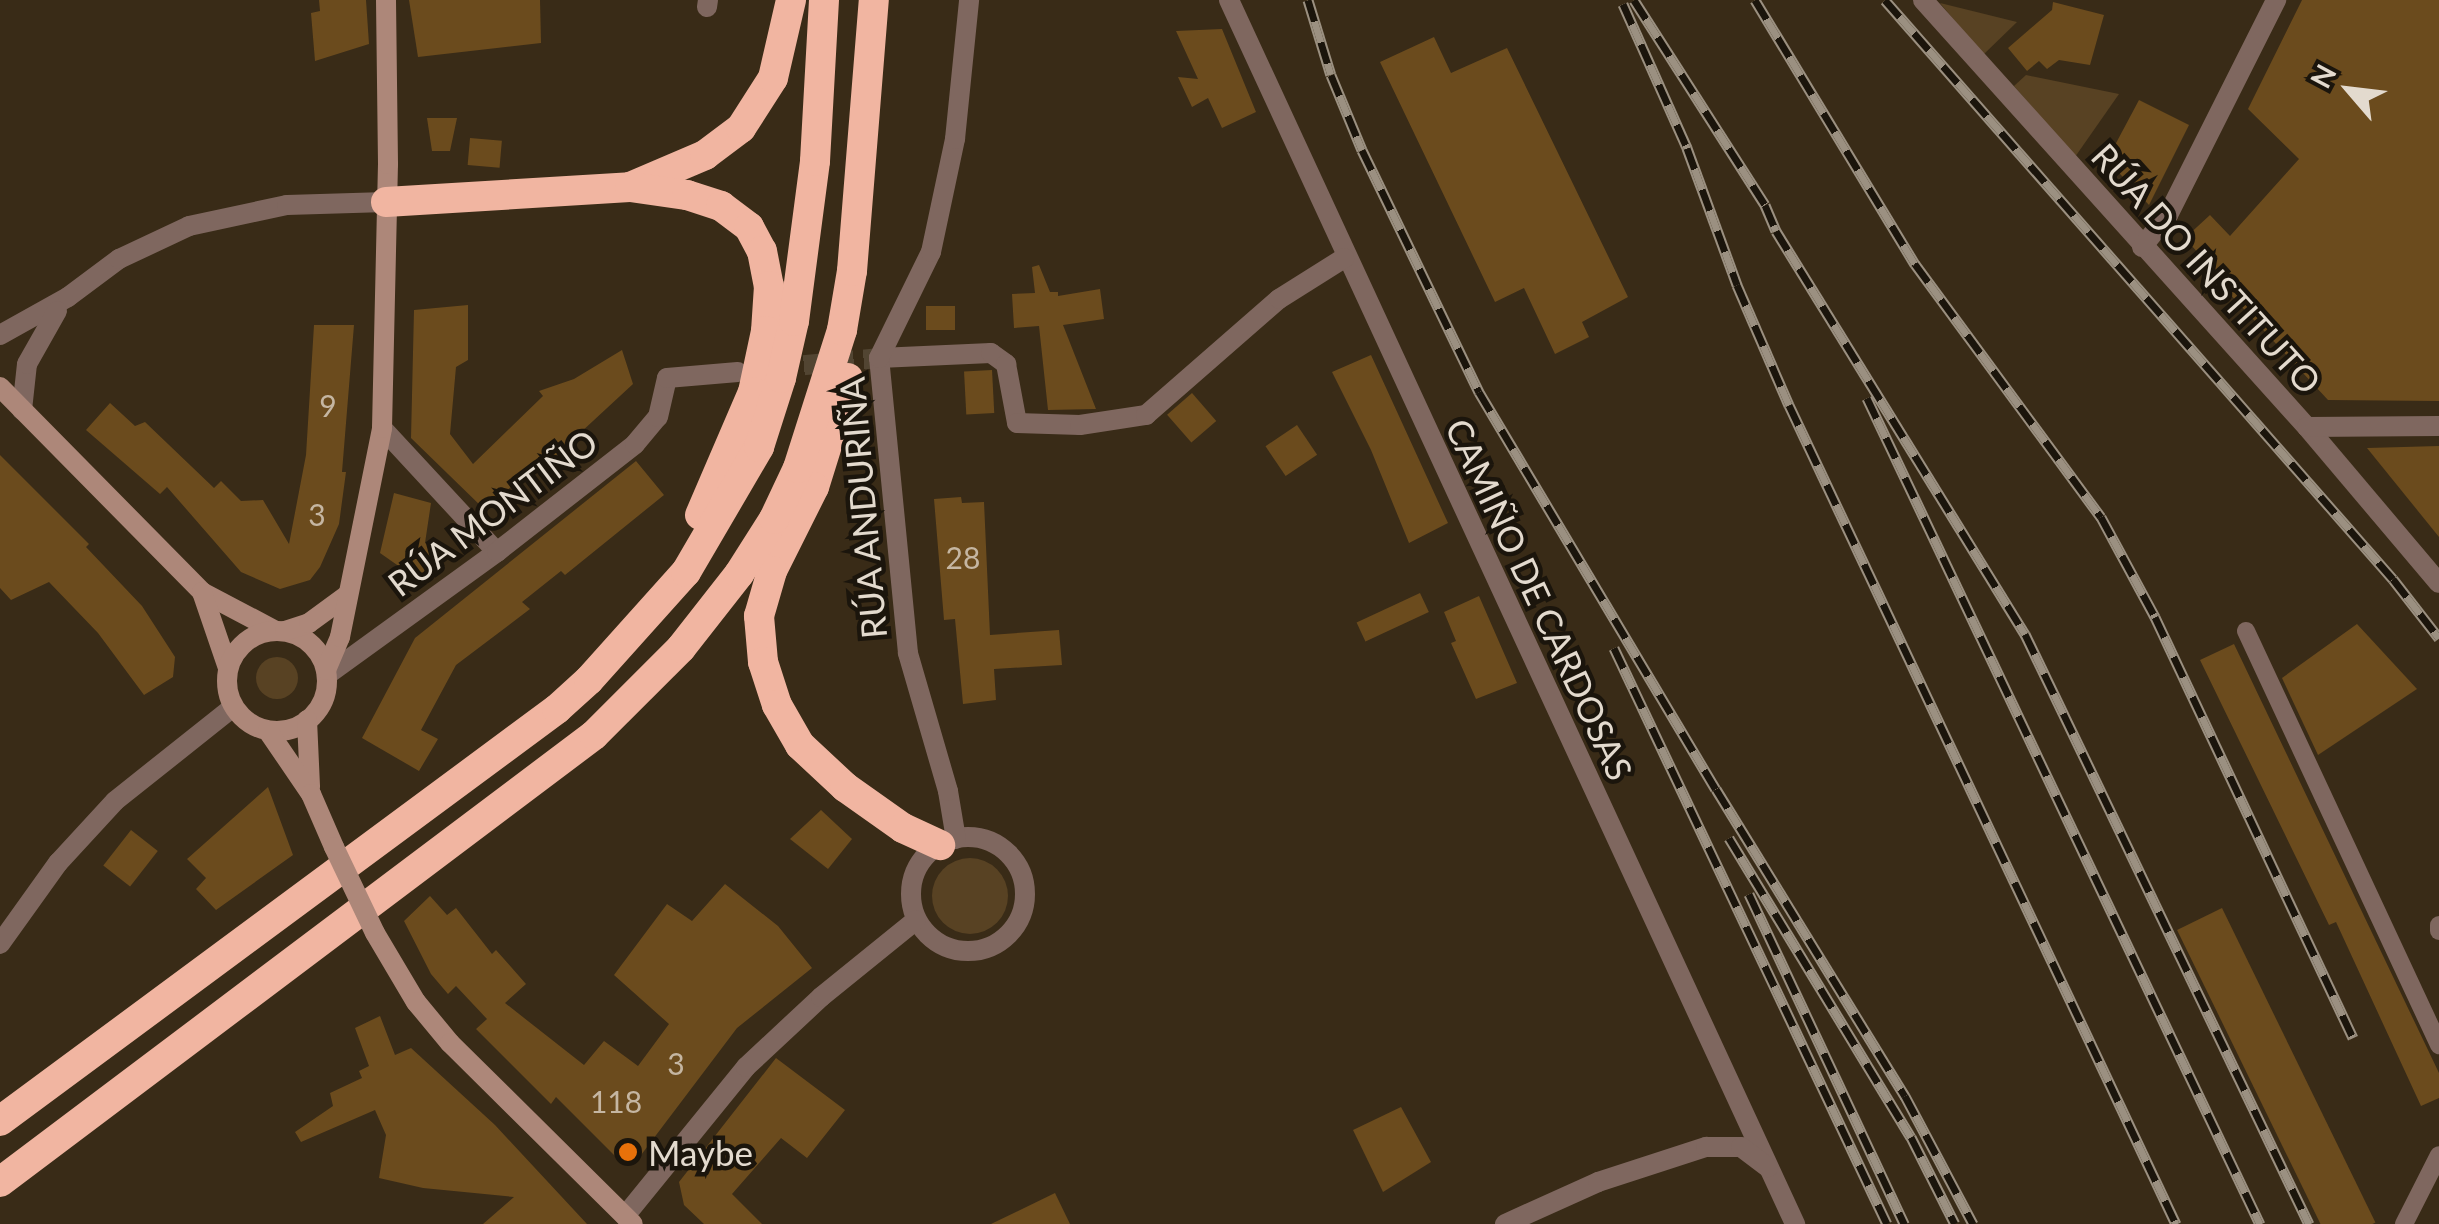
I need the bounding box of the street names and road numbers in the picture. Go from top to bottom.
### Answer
street label: RÚA DO INSTITUTO [2083,134,2331,402]
street label: RÚA ANDURIÑA [830,374,894,642]
street label: CAMIÑO DE CARDOSAS [1438,412,1642,786]
street label: RÚA MONTIÑO [379,419,605,605]

